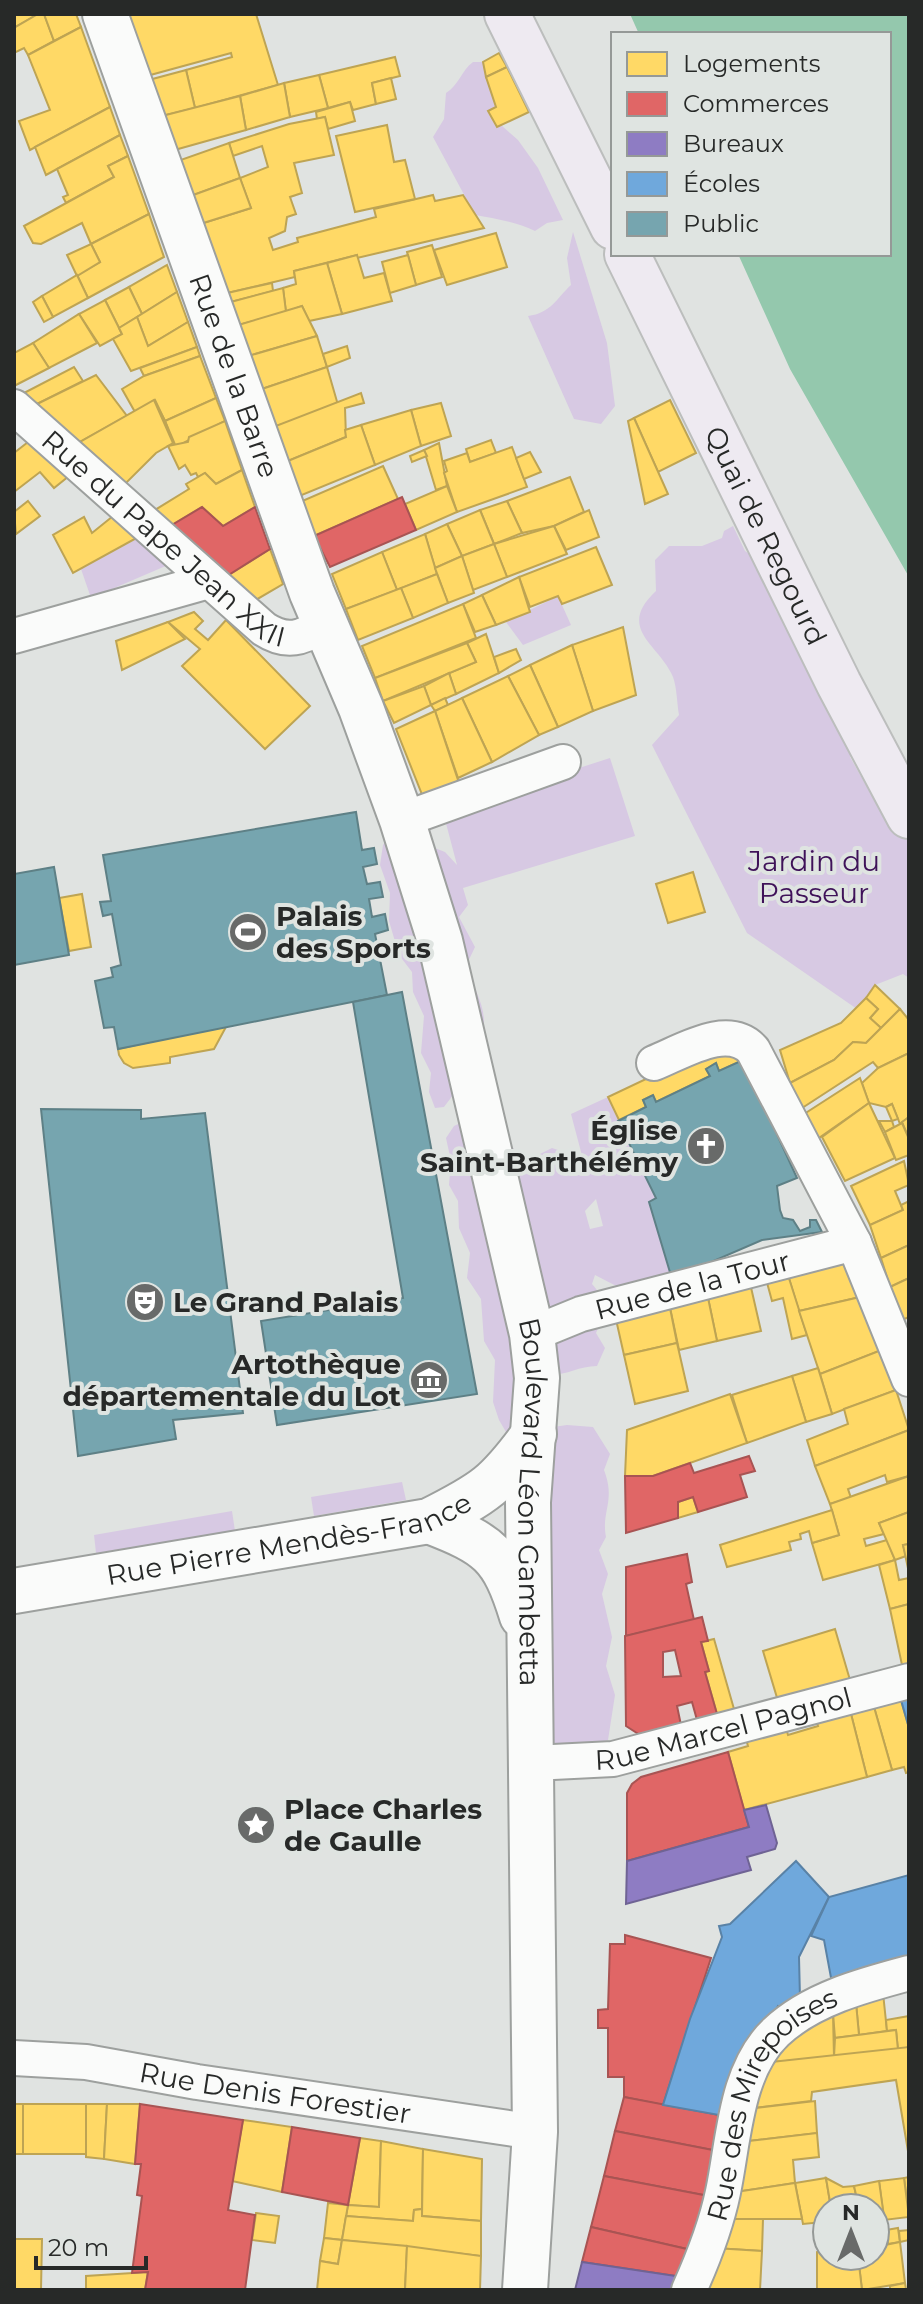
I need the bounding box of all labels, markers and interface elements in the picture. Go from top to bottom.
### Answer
legend [611,32,891,256]
text: Logements [683,49,821,78]
text: Commerces [683,89,829,118]
text: Bureaux [683,129,784,158]
text: Écoles [683,169,760,198]
text: Public [683,209,759,238]
street label: Rue de la Barre [182,269,286,482]
street label: Quai de Regourd [698,421,834,651]
street label: Rue du Pape Jean XXII [35,423,289,654]
park label: Jardin du Passeur [747,844,880,910]
place label: Palais des Sports [276,899,431,965]
sports icon: Palais des Sports [227,911,269,953]
place label: Église Saint-Barthélémy [420,1113,678,1179]
church icon: Église Saint-Barthélémy [685,1125,727,1167]
street label: Rue de la Tour [591,1243,794,1327]
theatre icon: Le Grand Palais [124,1281,166,1323]
place label: Le Grand Palais [173,1285,398,1319]
street label: Boulevard Léon Gambetta [511,1314,554,1687]
place label: Artothèque départementale du Lot [62,1347,401,1413]
museum icon: Artothèque départementale du Lot [408,1359,450,1401]
street label: Rue Pierre Mendès-France [104,1485,477,1592]
street label: Rue Marcel Pagnol [594,1680,855,1777]
place label: Place Charles de Gaulle [284,1792,482,1858]
place icon: Place Charles de Gaulle [235,1804,277,1846]
street label: Rue des Mirepoises [700,1980,842,2225]
street label: Rue Denis Forestier [137,2055,413,2130]
north arrow [811,2192,891,2272]
text: N [842,2199,860,2226]
scale bar [36,2220,146,2270]
text: 20 m [48,2233,109,2262]

